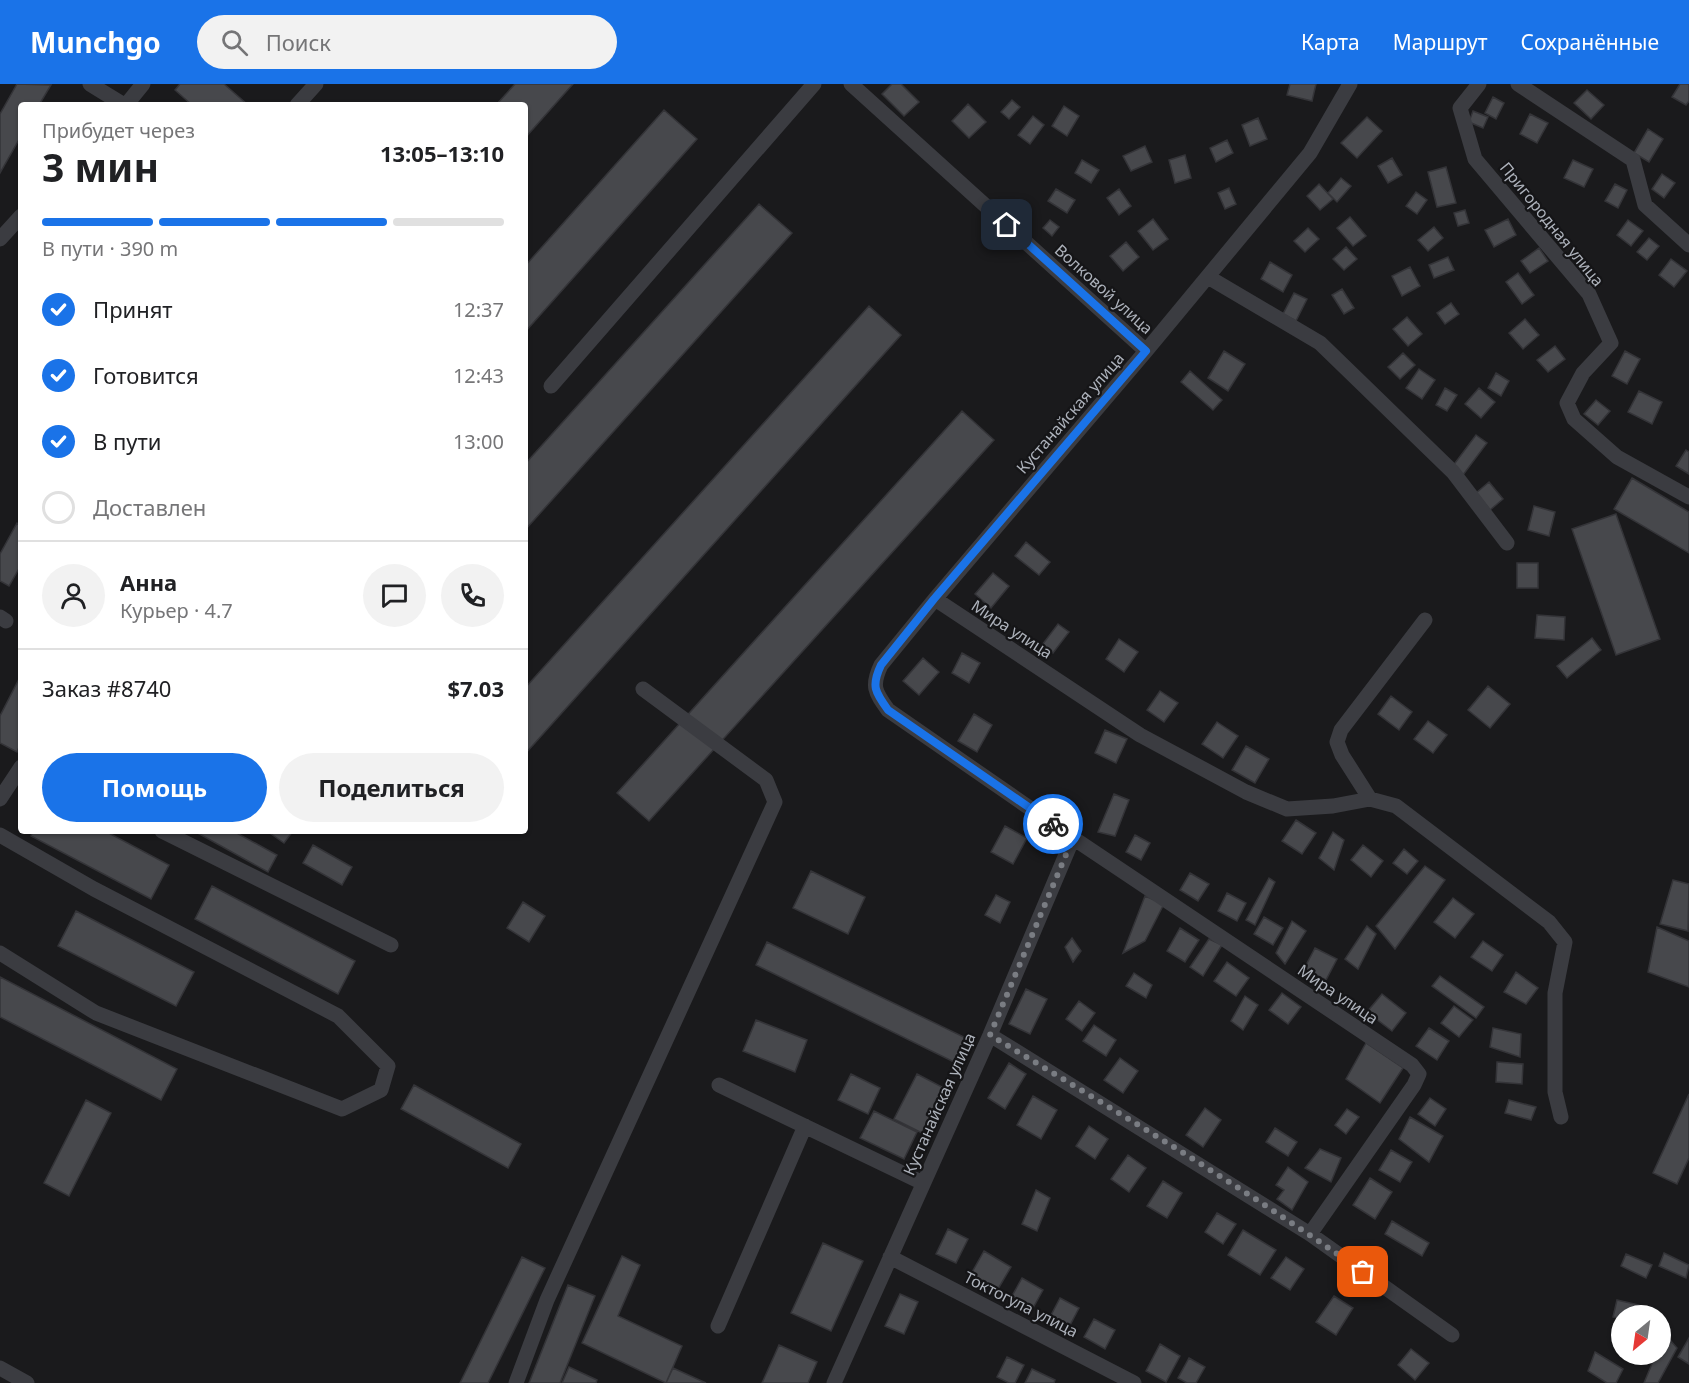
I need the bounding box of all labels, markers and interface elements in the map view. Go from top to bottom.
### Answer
search box [197,15,617,69]
text: Munchgo [30,23,161,61]
icon: search [218,26,251,59]
text: Поиск [266,27,331,57]
text: Карта [1301,28,1360,56]
text: Маршрут [1393,28,1488,56]
text: Сохранённые [1521,28,1659,56]
text: Прибудет через [42,117,195,144]
text: 13:05–13:10 [380,138,504,168]
text: 3 мин [42,140,159,193]
street label: Пригородная улица [1495,157,1609,291]
pin [981,199,1032,250]
icon: home [990,208,1023,241]
text: В пути · 390 m [42,235,178,262]
street label: Волковой улица [1050,239,1158,339]
icon: check [42,293,75,326]
text: Принят [93,294,173,324]
text: 12:37 [453,296,504,323]
street label: Кустанайская улица [1011,348,1129,478]
icon: check [42,359,75,392]
text: Готовится [93,360,199,390]
text: 12:43 [453,362,504,389]
icon: check [42,425,75,458]
text: В пути [93,426,161,456]
text: 13:00 [453,428,504,455]
text: Доставлен [93,492,206,522]
button: person [42,564,105,627]
button: chat [363,564,426,627]
button: phone [441,564,504,627]
text: Анна [120,567,177,597]
street label: Мира улица [967,595,1057,663]
text: Курьер · 4.7 [120,597,233,624]
text: Заказ #8740 [42,673,171,703]
text: $7.03 [447,673,504,703]
button: Помощь [42,753,267,822]
button: Поделиться [279,753,504,822]
courier [1023,794,1083,854]
icon: bike [1037,808,1070,841]
street label: Мира улица [1293,959,1383,1029]
street label: Кустанайская улица [898,1029,980,1179]
pin [1337,1246,1388,1297]
icon: bag [1346,1255,1379,1288]
street label: Токтогула улица [960,1266,1082,1342]
north arrow [1611,1305,1671,1365]
map controls [1611,1305,1671,1365]

